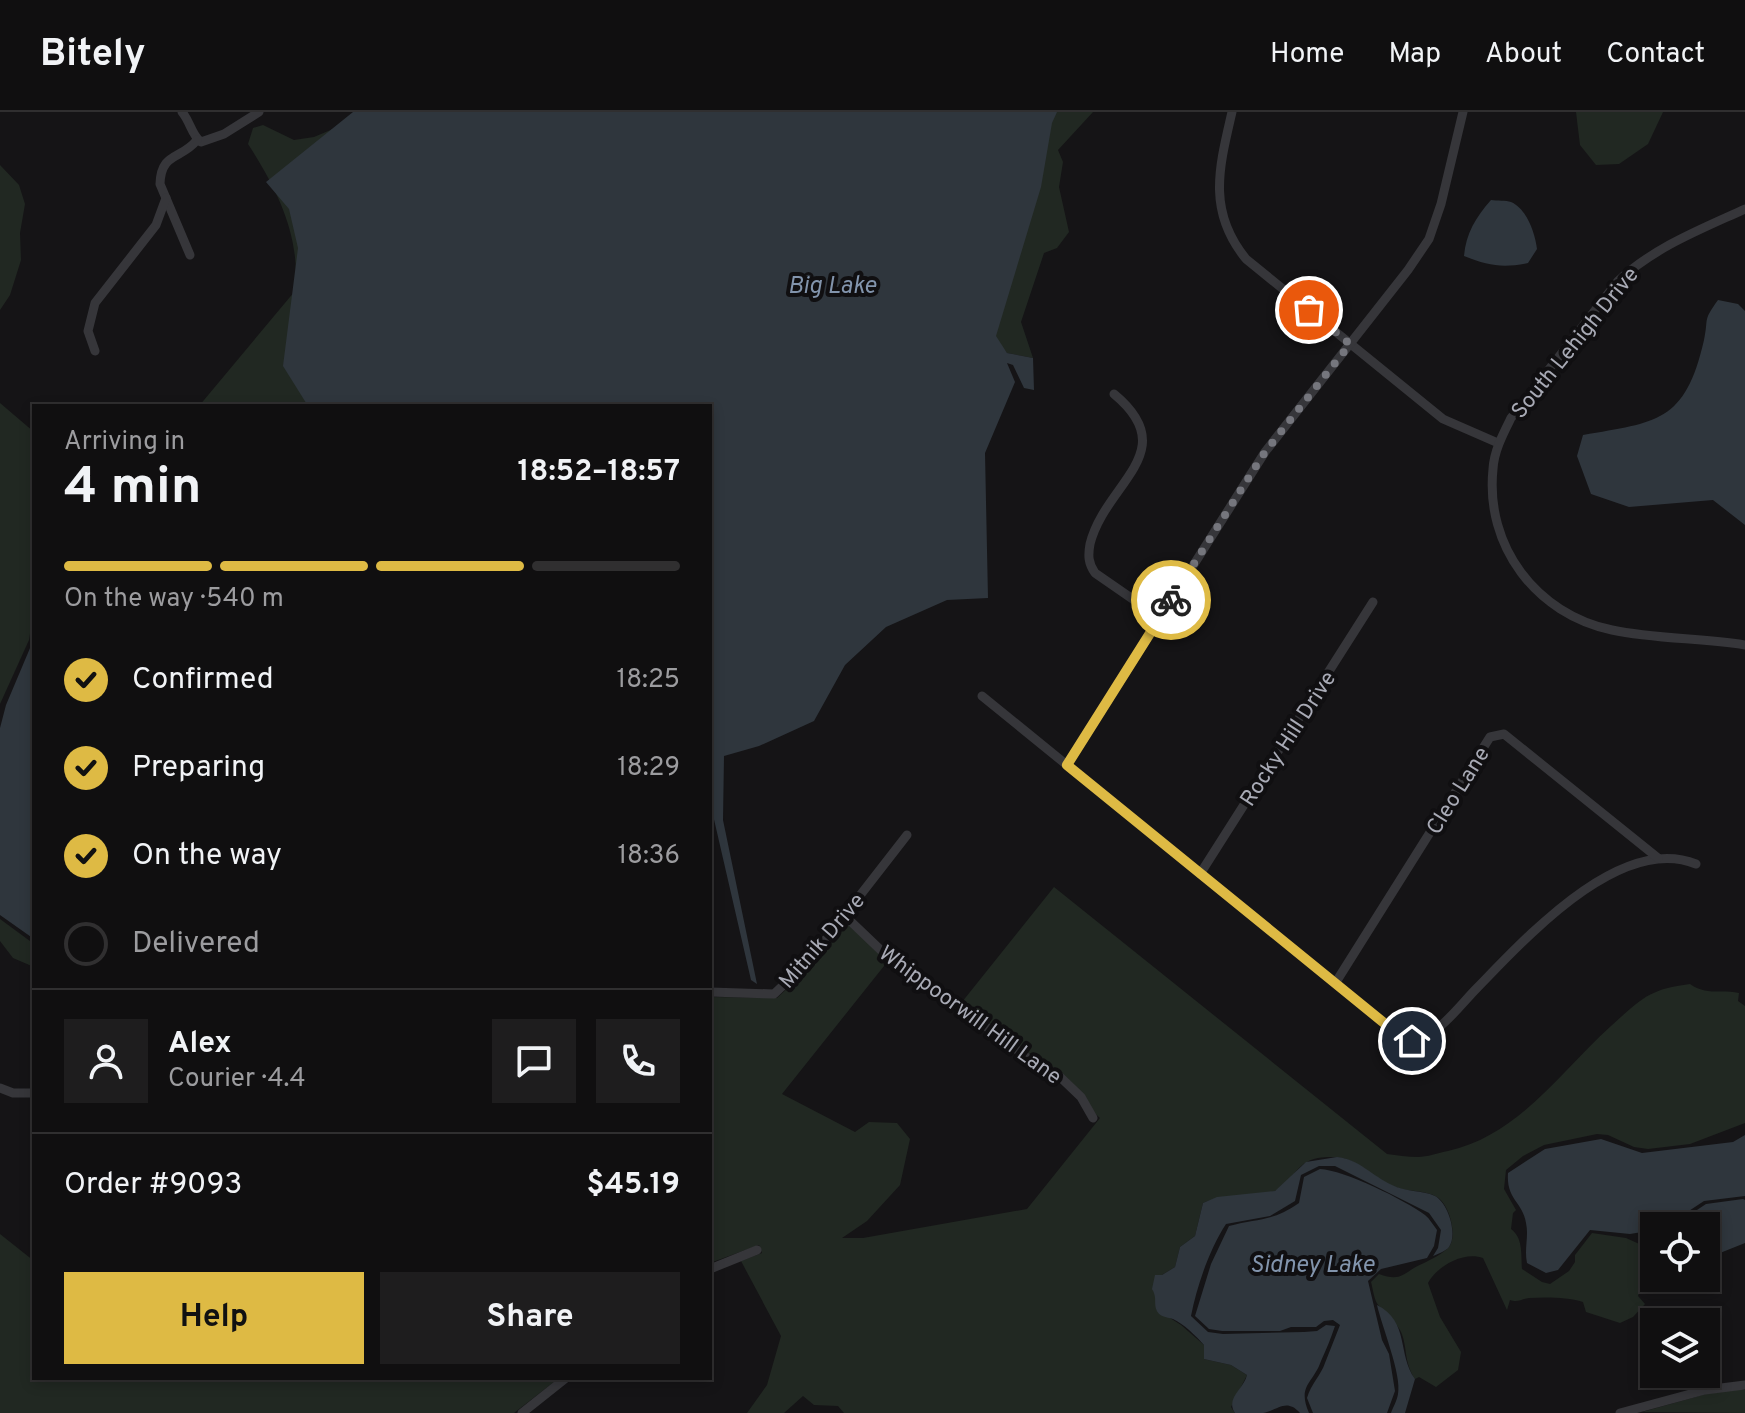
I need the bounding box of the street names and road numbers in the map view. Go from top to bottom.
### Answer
street label: South Lehigh Drive [1507,262,1645,425]
street label: Rocky Hill Drive [1235,667,1343,812]
street label: Cleo Lane [1422,742,1497,840]
street label: Mitnik Drive [774,888,872,995]
street label: Whippoorwill Hill Lane [873,941,1066,1091]

